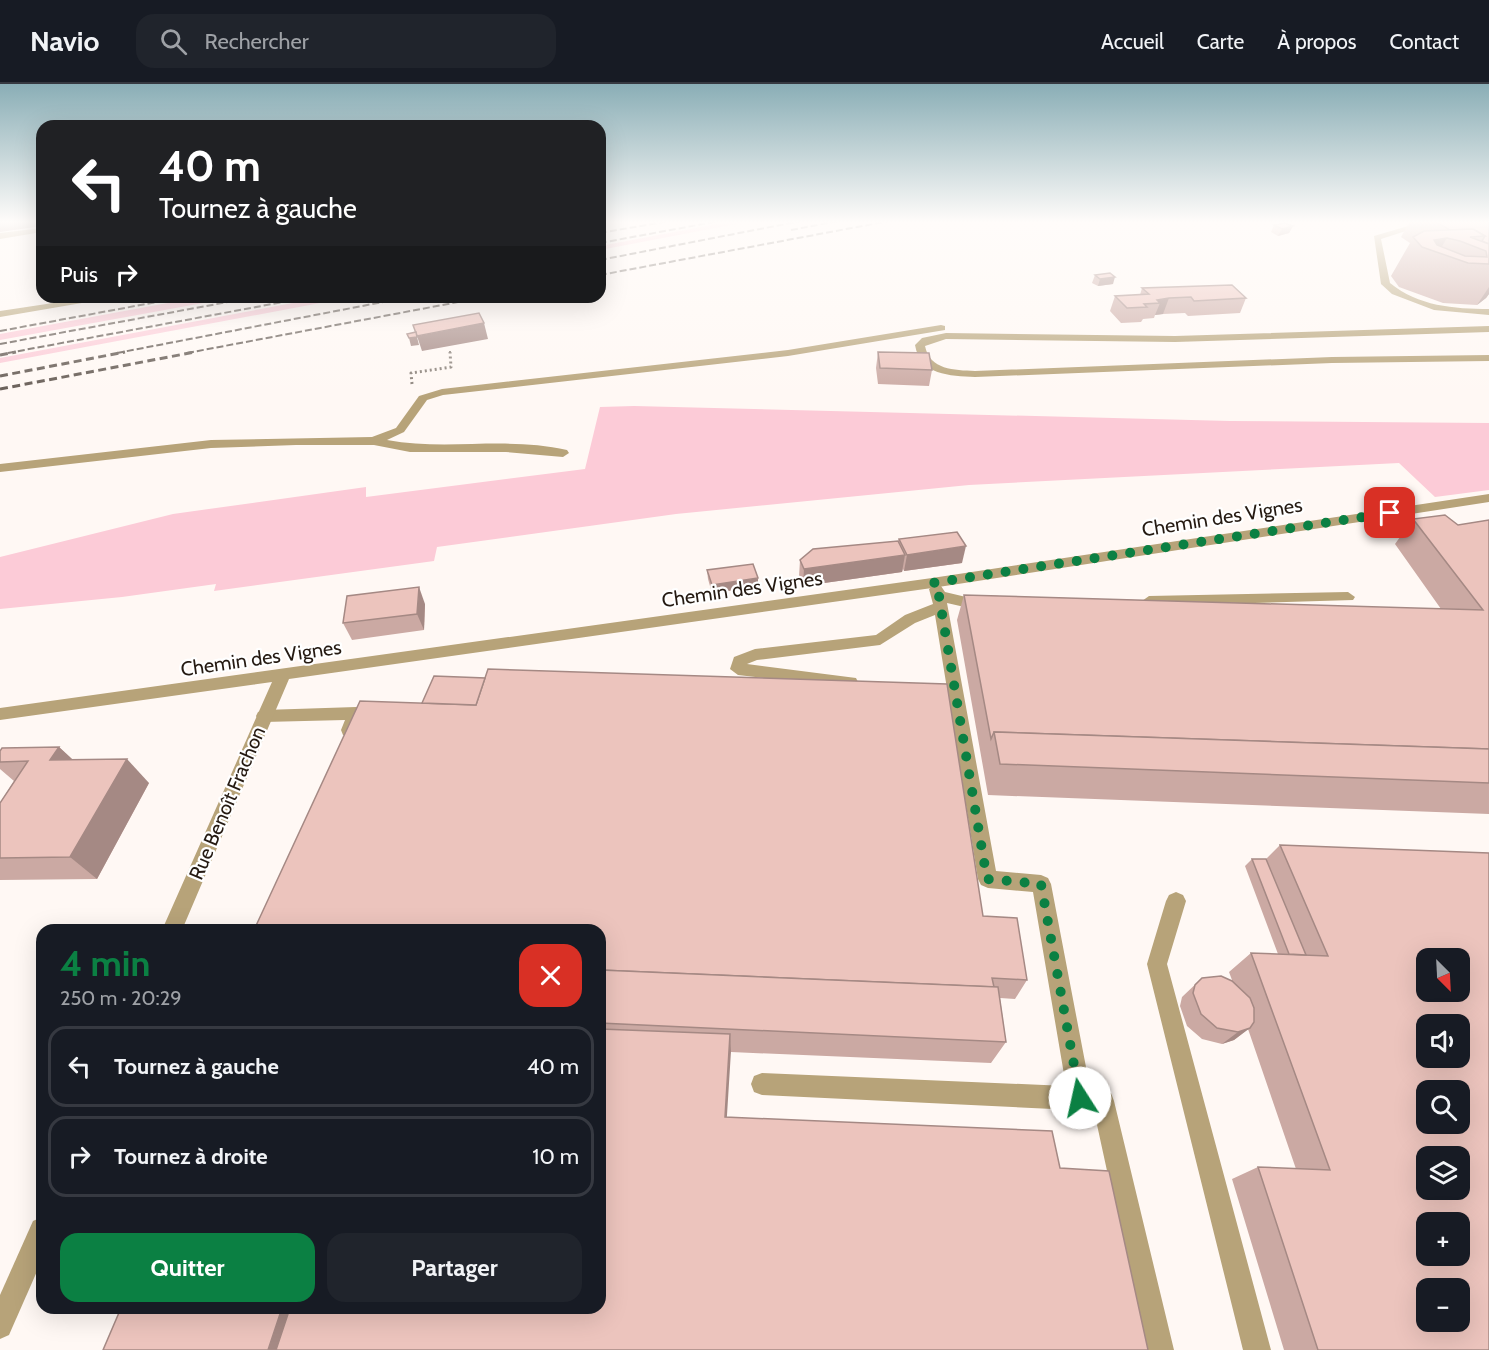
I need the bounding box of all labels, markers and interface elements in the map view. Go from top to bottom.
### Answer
search box [136,14,556,68]
text: Navio [30,24,100,58]
icon: search [157,25,190,58]
text: Rechercher [205,28,309,55]
text: Accueil [1101,29,1164,54]
text: Carte [1197,29,1244,54]
text: À propos [1277,29,1356,54]
text: Contact [1389,29,1459,54]
text: 40 m [159,140,261,192]
icon: left [60,144,138,222]
text: Tournez à gauche [159,192,357,225]
icon: right [110,258,143,291]
text: Puis [60,261,98,288]
pin [1364,487,1415,538]
street label: Chemin des Vignes [1140,492,1304,542]
icon: arrive [1373,496,1406,529]
street label: Chemin des Vignes [660,566,824,612]
street label: Chemin des Vignes [179,635,343,681]
street label: Rue Benoît Frachon [184,723,270,883]
text: 4 min [60,941,150,985]
button: close [519,944,582,1007]
north arrow [1416,948,1470,1002]
map controls [1416,948,1470,1332]
text: 250 m · 20:29 [60,986,182,1010]
button: sound [1416,1014,1470,1068]
icon: left [63,1050,96,1083]
text: Tournez à gauche [114,1053,279,1080]
text: 40 m [527,1053,579,1080]
position arrow [1048,1066,1112,1130]
button: search [1416,1080,1470,1134]
icon: right [63,1140,96,1173]
text: Tournez à droite [114,1143,268,1170]
text: 10 m [532,1143,579,1170]
button: layers [1416,1146,1470,1200]
button: + [1416,1212,1470,1266]
button: Quitter [60,1233,315,1302]
button: Partager [327,1233,582,1302]
button: − [1416,1278,1470,1332]

